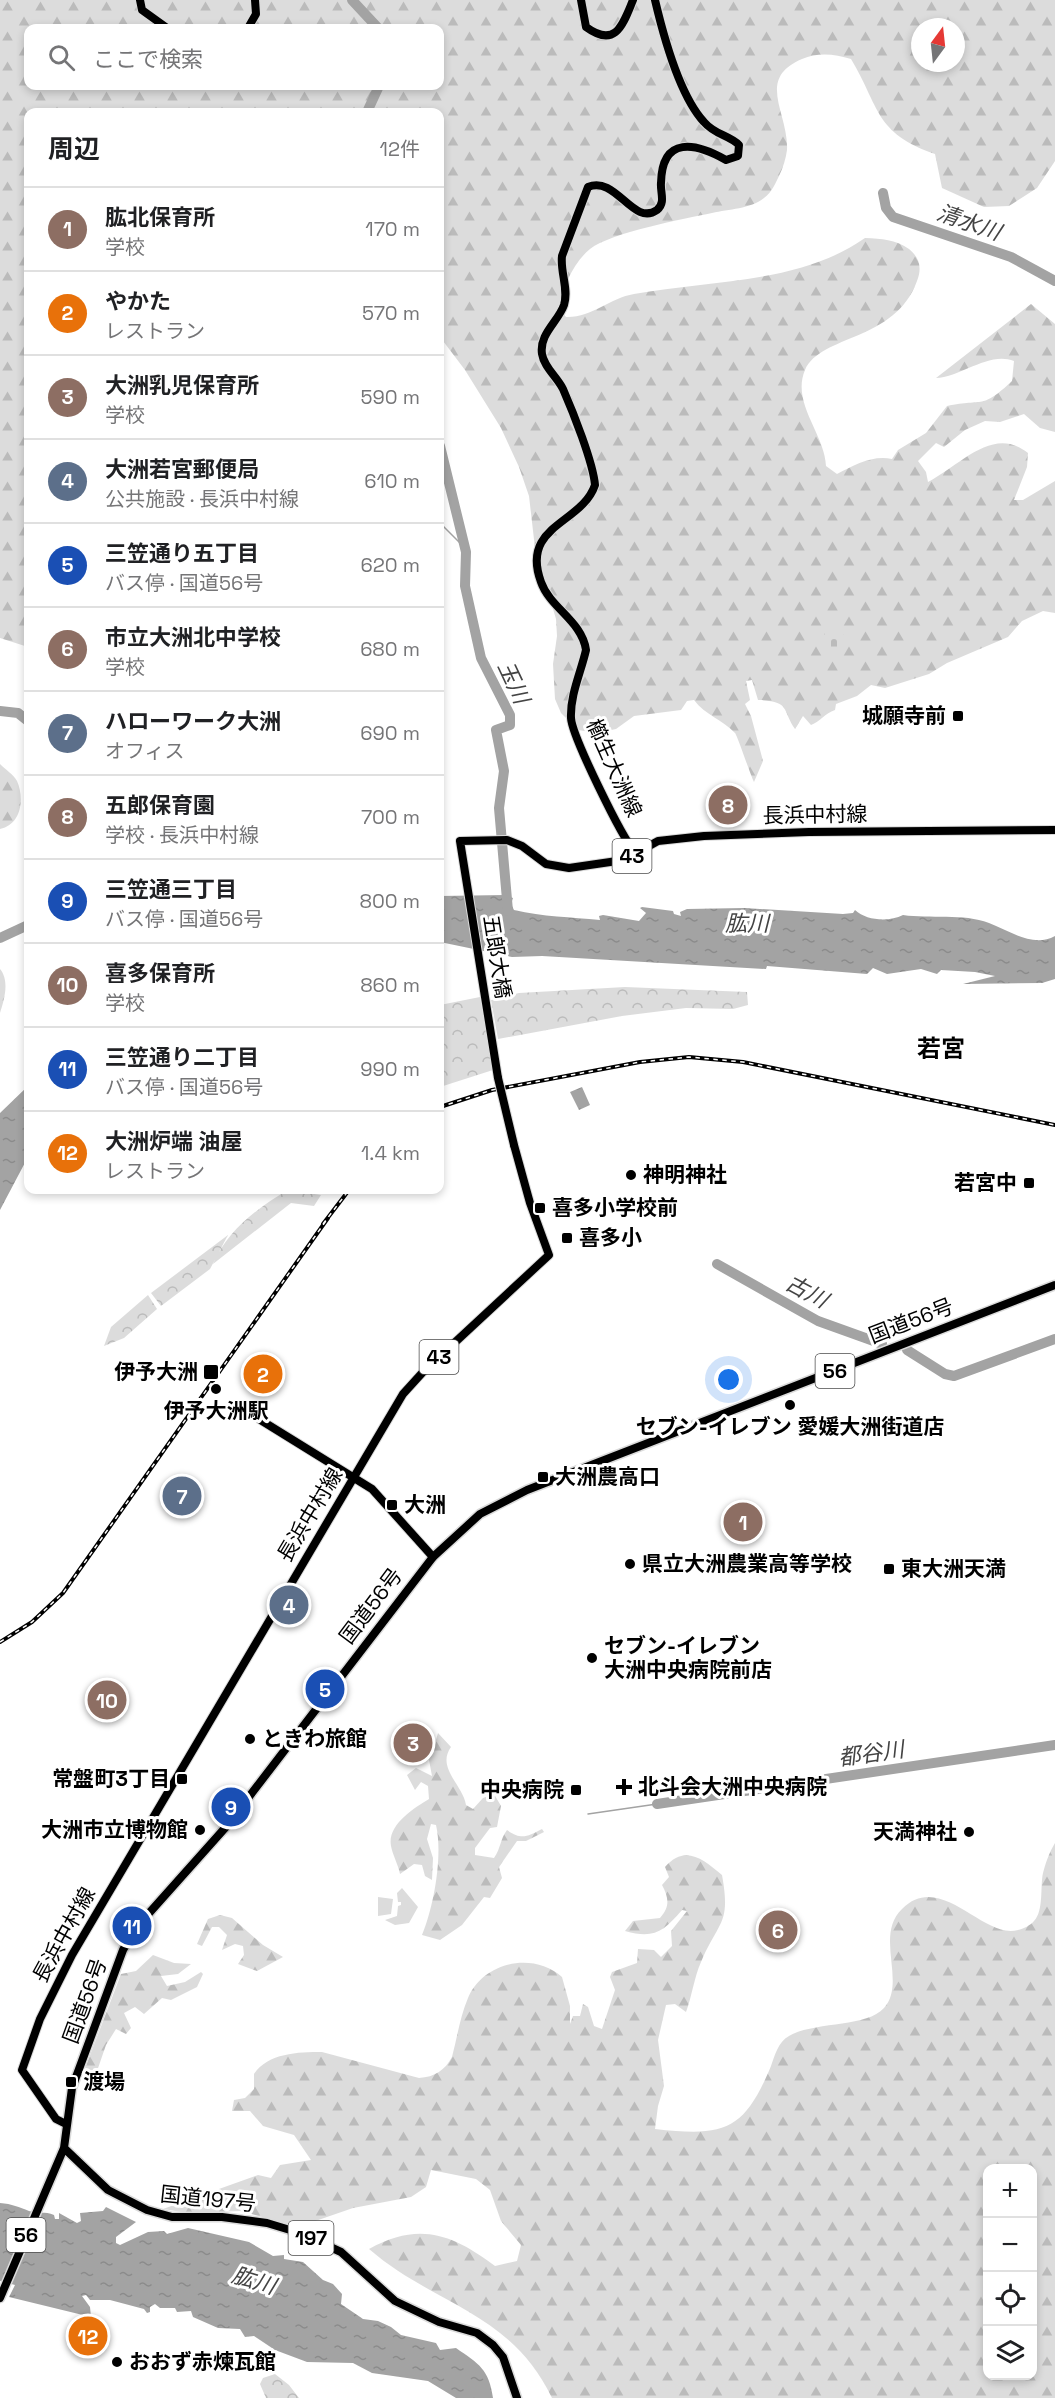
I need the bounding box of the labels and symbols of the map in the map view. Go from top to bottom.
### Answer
north arrow [911,18,965,72]
water label: 清水川 [933,198,1007,247]
water label: 玉川 [492,656,537,710]
place label: 城願寺前 [862,702,946,729]
marker: 城願寺前 [951,709,965,723]
street label: 櫛生大洲線 [581,714,648,821]
pin: 8 [708,782,748,828]
street label: 長浜中村線 [762,800,868,829]
road number: 43 [612,839,652,873]
water label: 肱川 [725,909,771,937]
street label: 五郎大橋 [478,913,517,1001]
district label: 若宮 [917,1033,965,1064]
place label: 神明神社 [643,1161,727,1188]
marker: 神明神社 [624,1168,638,1182]
place label: 若宮中 [954,1169,1017,1196]
marker: 若宮中 [1022,1176,1036,1190]
place label: 喜多小学校前 [552,1194,678,1221]
marker: 喜多小学校前 [533,1201,547,1215]
place label: 喜多小 [579,1224,642,1251]
marker: 喜多小 [560,1231,574,1245]
water label: 古川 [781,1268,835,1315]
street label: 国道56号 [865,1292,957,1349]
road number: 43 [420,1340,458,1374]
pin: 2 [244,1352,282,1396]
road number: 56 [816,1354,854,1388]
place label: 伊予大洲 [114,1358,198,1385]
marker: 伊予大洲 [202,1363,220,1381]
your location [714,1365,743,1394]
marker: 伊予大洲駅 [209,1382,223,1396]
place label: 伊予大洲駅 [164,1397,269,1424]
marker: セブン-イレブン 愛媛大洲街道店 [783,1398,797,1412]
place label: セブン-イレブン 愛媛大洲街道店 [636,1413,944,1440]
street label: 長浜中村線 [271,1463,348,1567]
place label: 大洲農高口 [555,1463,660,1490]
marker: 大洲農高口 [536,1470,550,1484]
pin: 7 [162,1474,201,1518]
place label: 大洲 [404,1491,446,1518]
marker: 大洲 [385,1498,399,1512]
pin: 1 [724,1500,762,1544]
place label: 県立大洲農業高等学校 [642,1550,852,1577]
place label: 東大洲天満 [901,1555,1006,1582]
marker: 県立大洲農業高等学校 [623,1557,637,1571]
street label: 国道56号 [333,1562,408,1649]
marker: 東大洲天満 [882,1562,896,1576]
pin: 4 [270,1582,308,1628]
place label: セブン-イレブン 大洲中央病院前店 [604,1632,772,1683]
marker: セブン-イレブン 大洲中央病院前店 [585,1651,599,1665]
pin: 5 [306,1666,344,1712]
pin: 10 [88,1678,126,1722]
pin: 3 [394,1720,432,1766]
place label: ときわ旅館 [262,1725,367,1752]
marker: ときわ旅館 [243,1732,257,1746]
water label: 都谷川 [836,1734,908,1771]
place label: 常盤町3丁目 [52,1765,170,1792]
marker: 常盤町3丁目 [175,1772,189,1786]
place label: 北斗会大洲中央病院 [638,1773,827,1800]
place label: 中央病院 [480,1776,564,1803]
marker: 北斗会大洲中央病院 [615,1778,633,1796]
marker: 中央病院 [569,1783,583,1797]
pin: 9 [212,1784,250,1830]
place label: 大洲市立博物館 [41,1816,188,1843]
place label: 天満神社 [873,1818,957,1845]
marker: 大洲市立博物館 [193,1823,207,1837]
marker: 天満神社 [962,1825,976,1839]
street label: 長浜中村線 [26,1882,101,1987]
pin: 11 [112,1904,152,1948]
pin: 6 [758,1908,798,1952]
street label: 国道56号 [57,1955,112,2047]
place label: 渡場 [83,2068,125,2095]
marker: 渡場 [64,2075,78,2089]
street label: 国道197号 [159,2180,257,2217]
road number: 56 [6,2218,46,2252]
road number: 197 [288,2221,334,2255]
water label: 肱川 [229,2260,281,2300]
pin: 12 [68,2314,107,2358]
place label: おおず赤煉瓦館 [129,2348,276,2375]
marker: おおず赤煉瓦館 [110,2355,124,2369]

